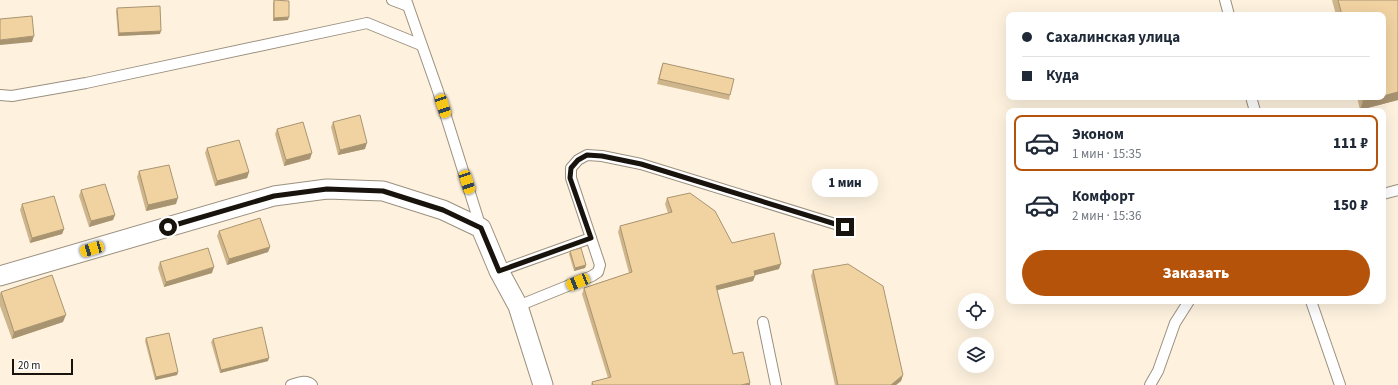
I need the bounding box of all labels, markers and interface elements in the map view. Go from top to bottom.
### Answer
text: Сахалинская улица [1046,27,1180,48]
text: Куда [1046,65,1079,86]
car [434,93,452,119]
text: Эконом [1072,124,1124,145]
icon: car [1024,125,1060,161]
text: 111 ₽ [1333,133,1368,154]
text: 1 мин · 15:35 [1072,145,1141,163]
car [458,169,476,195]
callout: 1 мин [812,169,878,197]
text: 1 мин [828,174,862,192]
text: Комфорт [1072,186,1135,207]
icon: car [1024,187,1060,223]
text: 150 ₽ [1333,195,1368,216]
text: 2 мин · 15:36 [1072,207,1141,225]
route start [159,218,177,236]
route end [836,218,854,236]
car [79,240,105,258]
button: Заказать [1022,250,1370,296]
car [565,272,591,292]
map controls [958,293,994,373]
button: locate [958,293,994,329]
button: layers [958,337,994,373]
scale bar [12,357,73,376]
text: 20 m [18,358,40,373]

